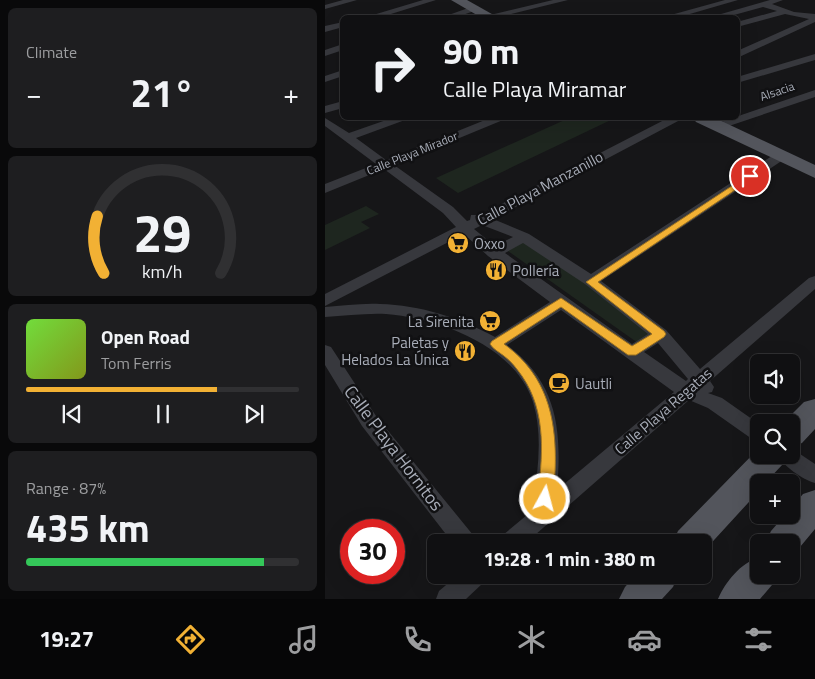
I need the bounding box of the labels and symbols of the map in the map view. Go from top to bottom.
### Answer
street label: Alsacia [757,76,797,106]
street label: Calle Playa Mirador [364,126,460,180]
street label: Calle Playa Manzanillo [473,145,607,231]
pin [729,155,771,197]
supermarket icon: Oxxo [446,231,470,255]
place label: Oxxo [474,232,505,255]
restaurant icon: Pollería [484,258,508,282]
place label: Pollería [512,259,560,282]
supermarket icon: La Sirenita [478,309,502,333]
place label: La Sirenita [408,310,474,333]
place label: Paletas y Helados La Única [341,331,449,371]
restaurant icon: Paletas y Helados La Única [453,339,477,363]
street label: Calle Playa Regatas [609,362,717,460]
cafe icon: Uautli [547,371,571,395]
place label: Uautli [575,372,612,395]
street label: Calle Playa Hornitos [338,380,450,516]
position arrow [518,472,570,524]
speed limit sign: 30 [340,519,405,584]

